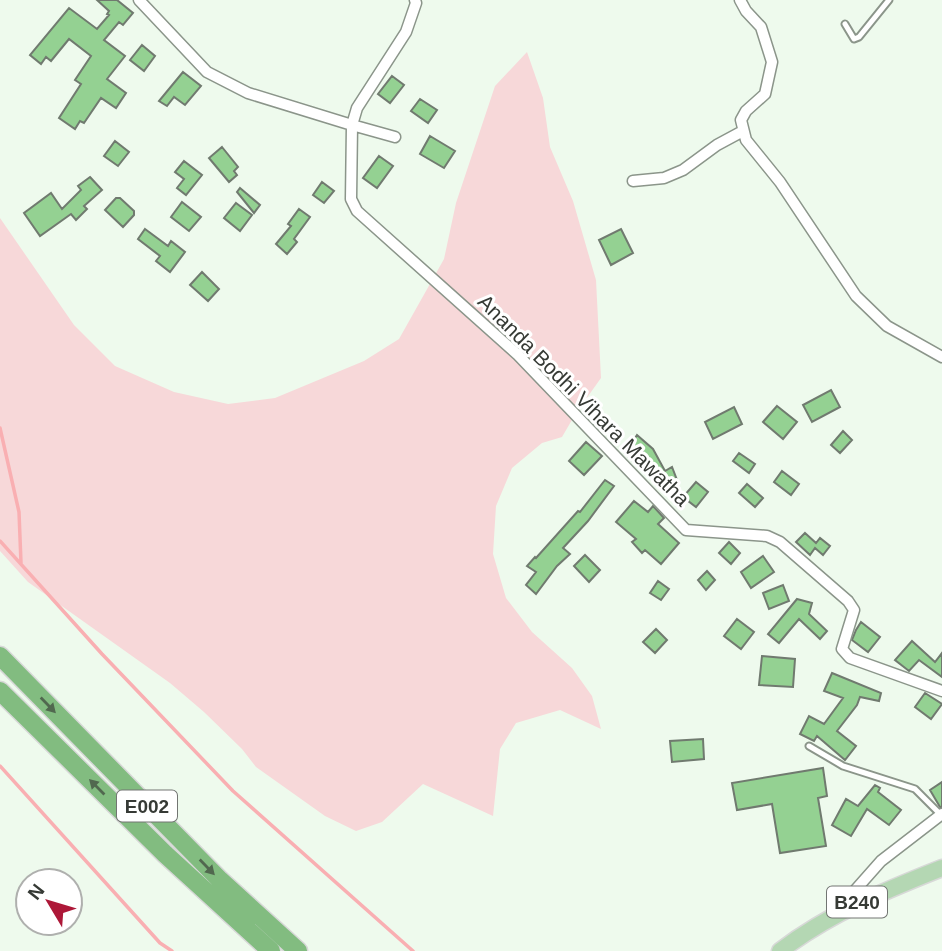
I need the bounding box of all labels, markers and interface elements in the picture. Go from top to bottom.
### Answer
street label: Ananda Bodhi Vihara Mawatha [474,290,695,511]
one-way arrow [39,696,55,713]
one-way arrow [89,779,106,795]
road number: E002 [117,790,177,821]
one-way arrow [199,859,216,876]
north arrow [14,867,84,937]
text: N [23,880,48,904]
road number: B240 [827,887,887,918]

